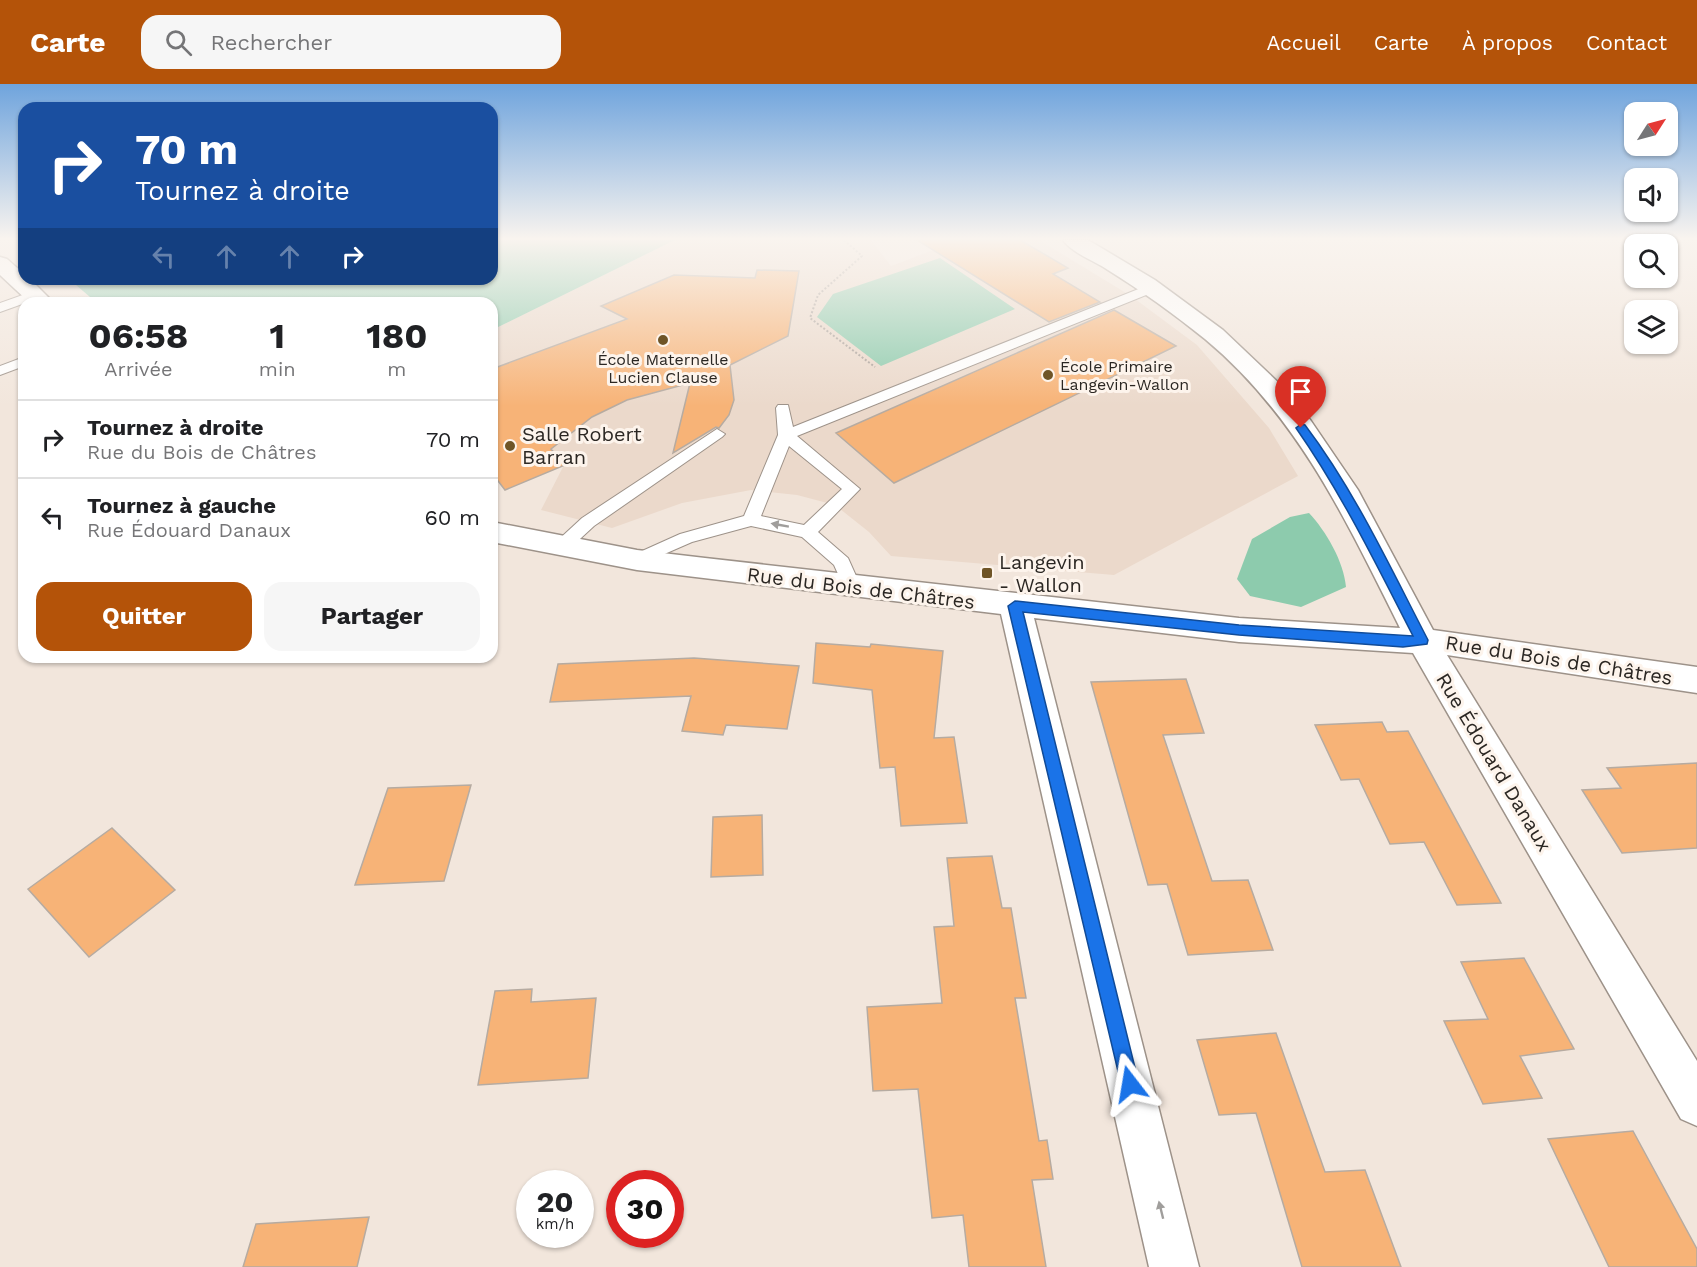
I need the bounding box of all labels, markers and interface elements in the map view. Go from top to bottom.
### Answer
search box [141,15,561,69]
text: Carte [30,26,105,59]
icon: search [162,26,195,59]
text: Rechercher [210,30,332,55]
text: Accueil [1266,30,1341,55]
text: Carte [1374,30,1429,55]
text: À propos [1462,30,1553,55]
text: Contact [1586,30,1667,55]
north arrow [1624,102,1678,156]
map controls [1624,102,1678,354]
text: 70 m [135,125,238,174]
icon: right [36,126,114,204]
button: sound [1624,168,1678,222]
text: Tournez à droite [135,175,350,207]
button: search [1624,234,1678,288]
icon: left [147,240,180,273]
icon: ahead [210,240,243,273]
icon: ahead [273,240,306,273]
icon: right [336,240,369,273]
button: layers [1624,300,1678,354]
text: 06:58 [89,315,188,357]
text: 1 [269,315,285,357]
text: 180 [366,315,427,357]
marker: École Maternelle Lucien Clause [656,333,670,347]
place label: École Maternelle Lucien Clause [598,350,728,387]
text: Arrivée [104,357,173,381]
text: min [259,357,296,381]
text: m [387,357,406,381]
place label: École Primaire Langevin-Wallon [1060,357,1189,394]
pin [1275,366,1326,428]
marker: École Primaire Langevin-Wallon [1041,368,1055,382]
icon: arrive [1284,375,1317,408]
text: Tournez à droite [87,415,264,440]
place label: Salle Robert Barran [522,422,642,469]
icon: right [36,423,69,456]
text: 70 m [426,427,480,452]
marker: Salle Robert Barran [503,439,517,453]
text: Rue du Bois de Châtres [87,440,316,464]
text: Tournez à gauche [87,493,276,518]
icon: left [36,501,69,534]
text: 60 m [424,505,480,530]
text: Rue Édouard Danaux [87,518,291,542]
one-way arrow [771,520,790,529]
place label: Langevin - Wallon [999,550,1085,597]
street label: Rue du Bois de Châtres [746,562,976,614]
marker: Langevin - Wallon [980,566,994,580]
button: Quitter [36,582,252,651]
button: Partager [264,582,480,651]
street label: Rue du Bois de Châtres [1444,630,1674,690]
street label: Rue Édouard Danaux [1431,668,1557,856]
position arrow [1098,1052,1162,1116]
speed limit sign: 30 [606,1170,684,1248]
text: 20 [536,1184,574,1219]
one-way arrow [1155,1201,1165,1219]
text: km/h [536,1215,574,1233]

